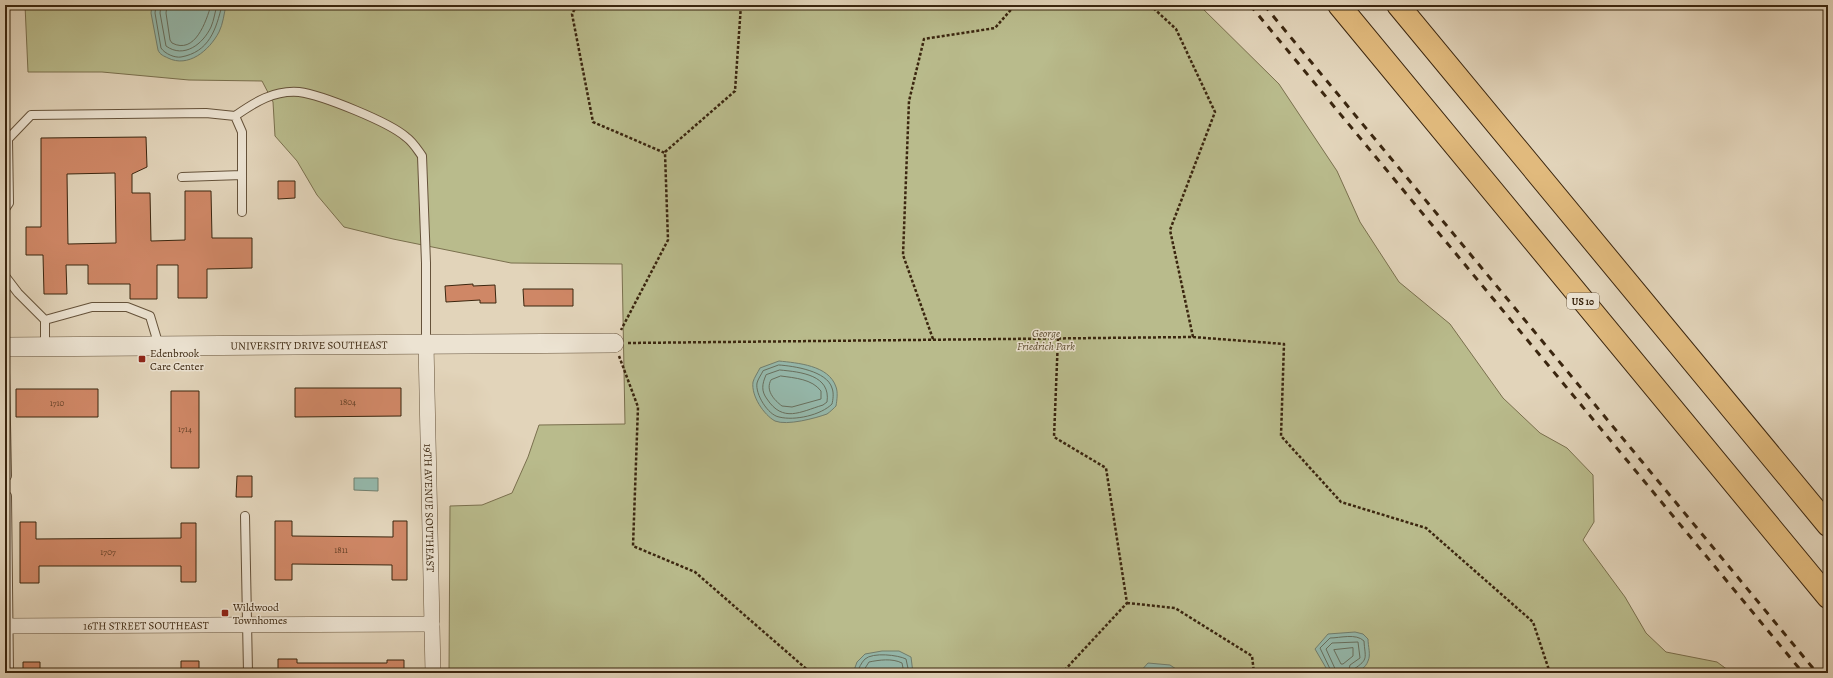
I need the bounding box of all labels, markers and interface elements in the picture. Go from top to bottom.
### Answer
road number: US 10 [1567,293,1599,309]
park label: George Friedrich Park [1017,326,1075,354]
street label: UNIVERSITY DRIVE SOUTHEAST [230,337,388,353]
place label: Edenbrook Care Center [150,346,204,374]
marker: Edenbrook Care Center [137,354,147,364]
house number: 1804 [340,396,356,408]
house number: 1710 [50,397,65,409]
house number: 1714 [178,423,192,435]
street label: 19TH AVENUE SOUTHEAST [421,443,438,572]
house number: 1811 [334,544,348,556]
house number: 1707 [100,546,116,558]
place label: Wildwood Townhomes [232,600,287,628]
marker: Wildwood Townhomes [220,608,230,618]
street label: 16TH STREET SOUTHEAST [83,618,209,633]

